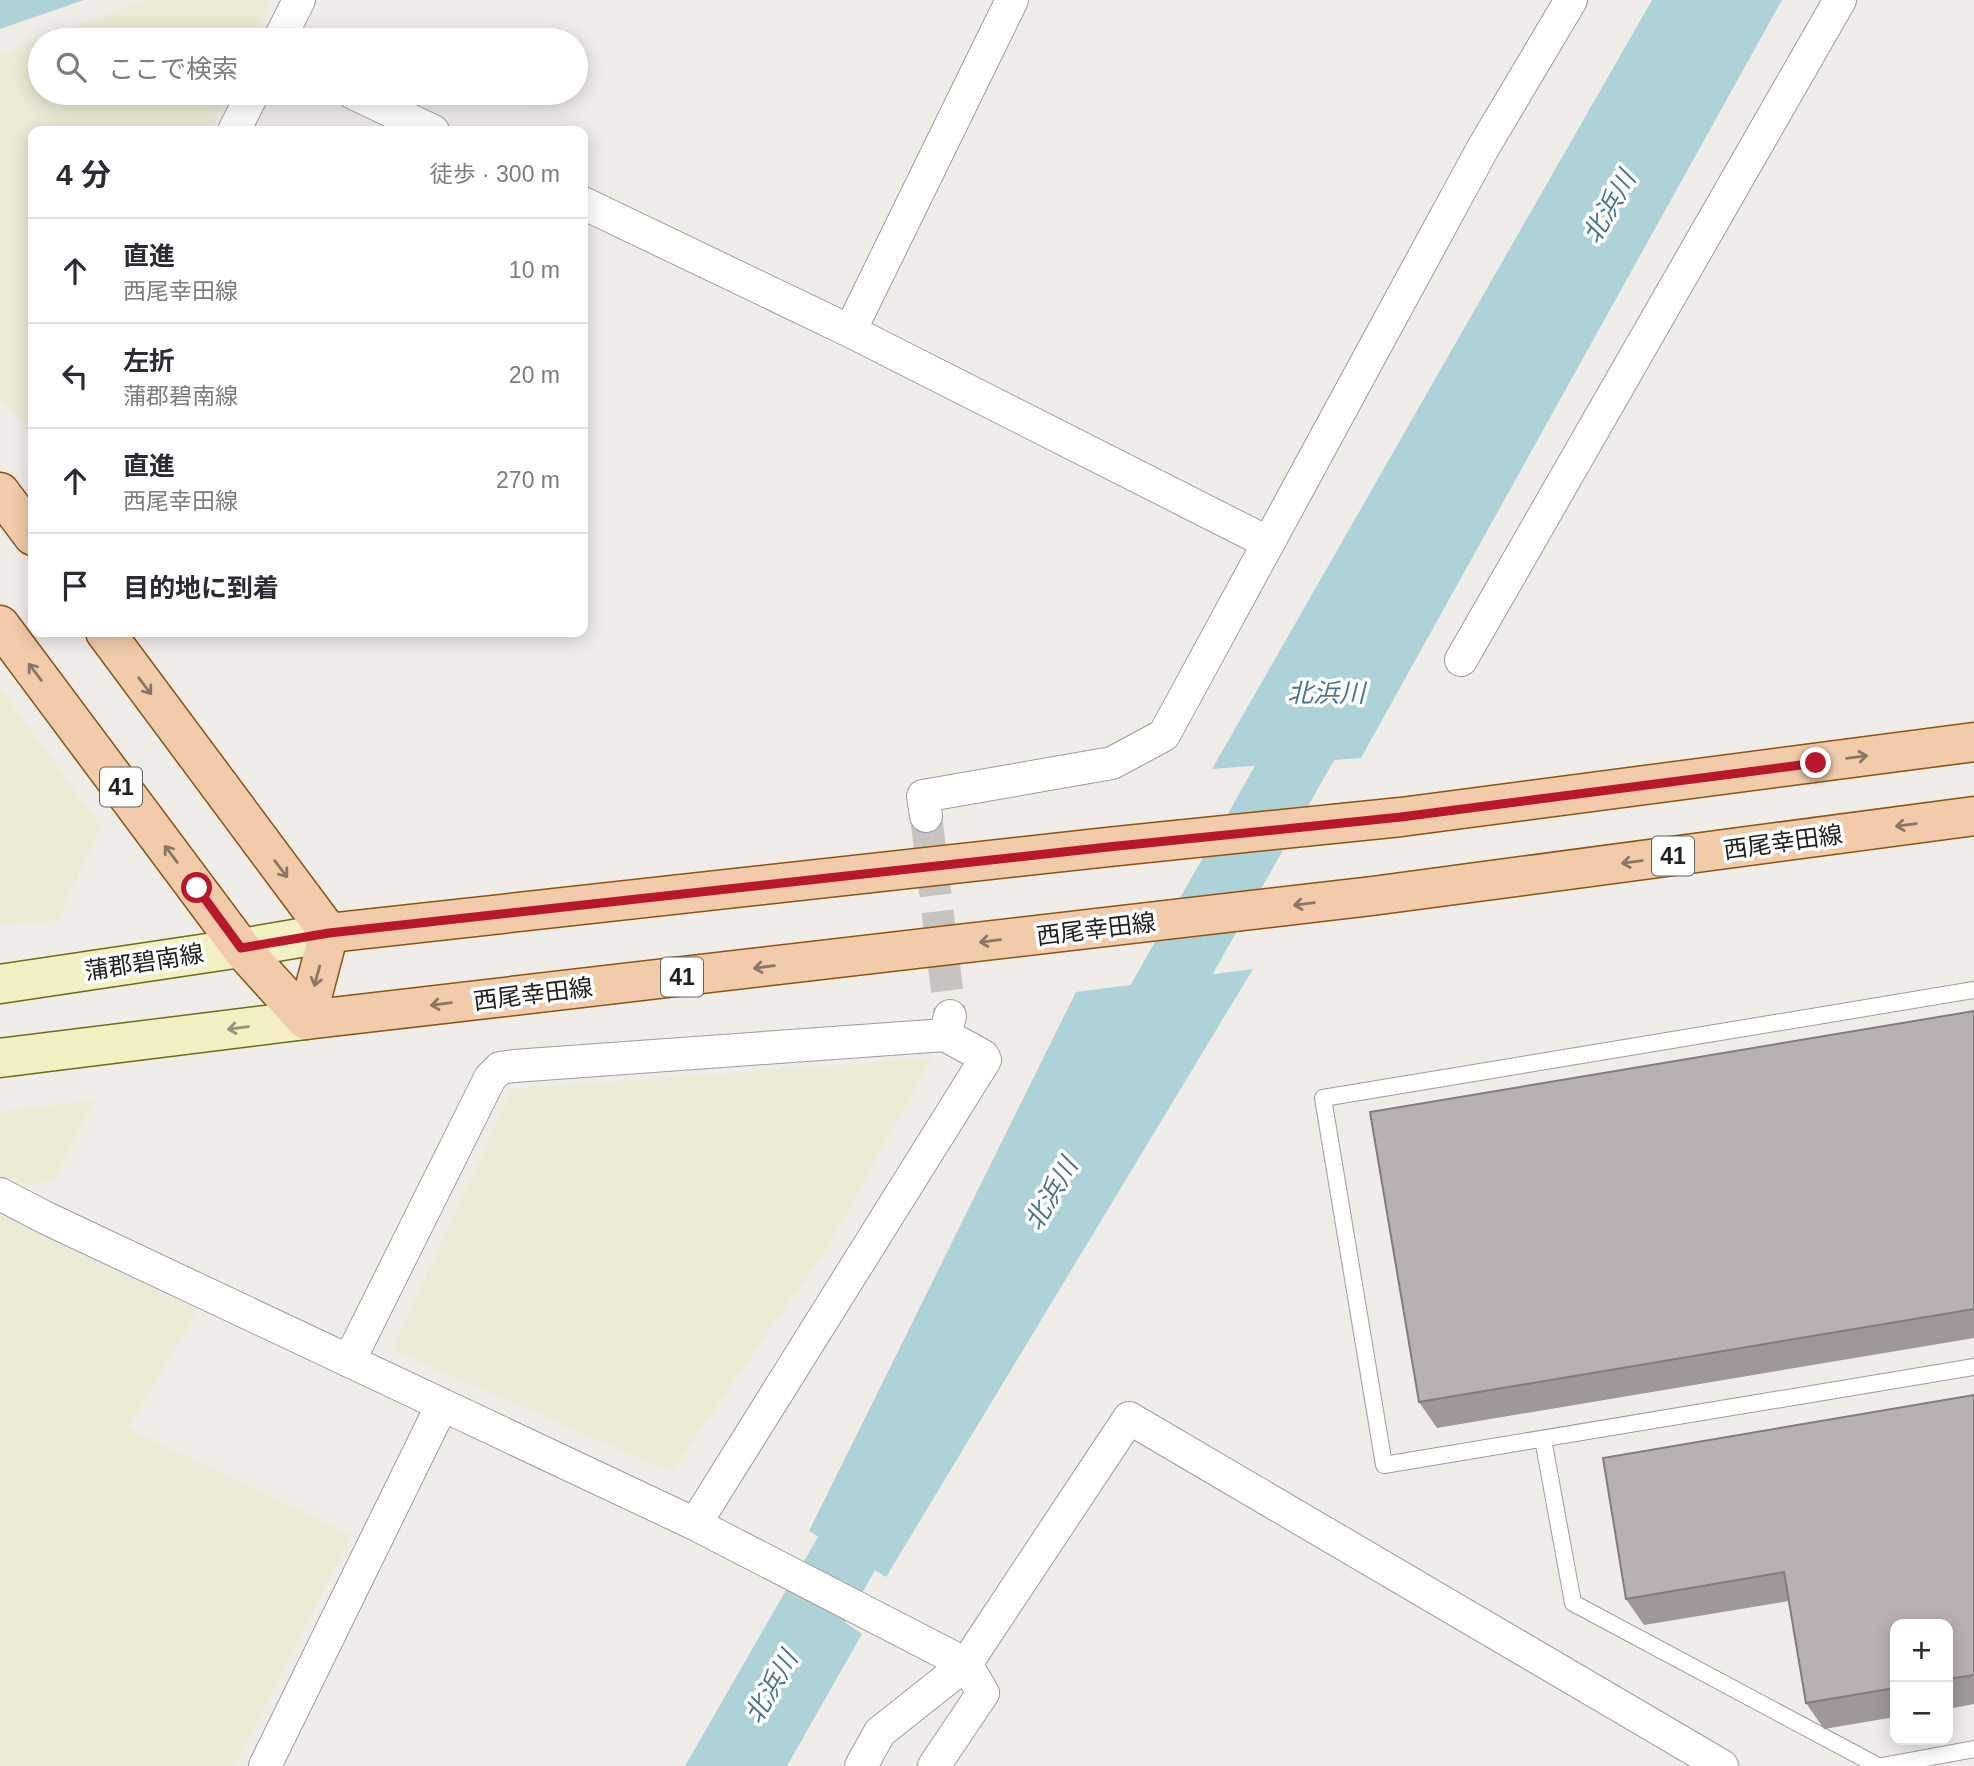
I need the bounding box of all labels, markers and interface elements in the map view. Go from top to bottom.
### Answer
search box [28,28,588,105]
icon: search [52,48,90,86]
text: ここで検索 [108,54,238,84]
text: 4 分 [56,158,111,191]
text: 徒歩 · 300 m [430,161,560,187]
water label: 北浜川 [1577,163,1643,248]
text: 直進 [123,241,175,271]
icon: ahead [56,252,94,290]
text: 10 m [509,257,560,283]
text: 西尾幸田線 [123,278,238,304]
text: 左折 [123,346,175,376]
icon: left [56,357,94,395]
text: 20 m [509,362,560,388]
text: 蒲郡碧南線 [123,383,238,409]
text: 直進 [123,451,175,481]
icon: ahead [56,462,94,500]
text: 270 m [496,467,560,493]
text: 西尾幸田線 [123,488,238,514]
icon: arrive [56,567,94,605]
text: 目的地に到着 [123,573,279,603]
one-way arrow [27,663,42,682]
one-way arrow [138,677,153,695]
water label: 北浜川 [1287,678,1368,708]
route end [1800,747,1831,778]
one-way arrow [1846,751,1868,764]
road number: 41 [100,768,142,806]
one-way arrow [1895,819,1918,832]
street label: 西尾幸田線 [1722,820,1844,864]
road number: 41 [1652,836,1694,876]
one-way arrow [164,845,178,864]
one-way arrow [1621,855,1644,868]
one-way arrow [274,859,289,878]
route start [181,872,212,903]
one-way arrow [1293,898,1316,911]
street label: 西尾幸田線 [1035,908,1157,950]
one-way arrow [980,935,1002,948]
street label: 蒲郡碧南線 [83,939,205,985]
road number: 41 [661,958,703,996]
one-way arrow [754,961,776,974]
one-way arrow [310,964,323,987]
street label: 西尾幸田線 [472,973,594,1015]
one-way arrow [430,998,453,1011]
one-way arrow [227,1022,250,1035]
water label: 北浜川 [1019,1150,1085,1235]
map controls [1890,1619,1953,1745]
button: + [1890,1619,1953,1682]
water label: 北浜川 [739,1643,805,1728]
button: − [1890,1682,1953,1745]

